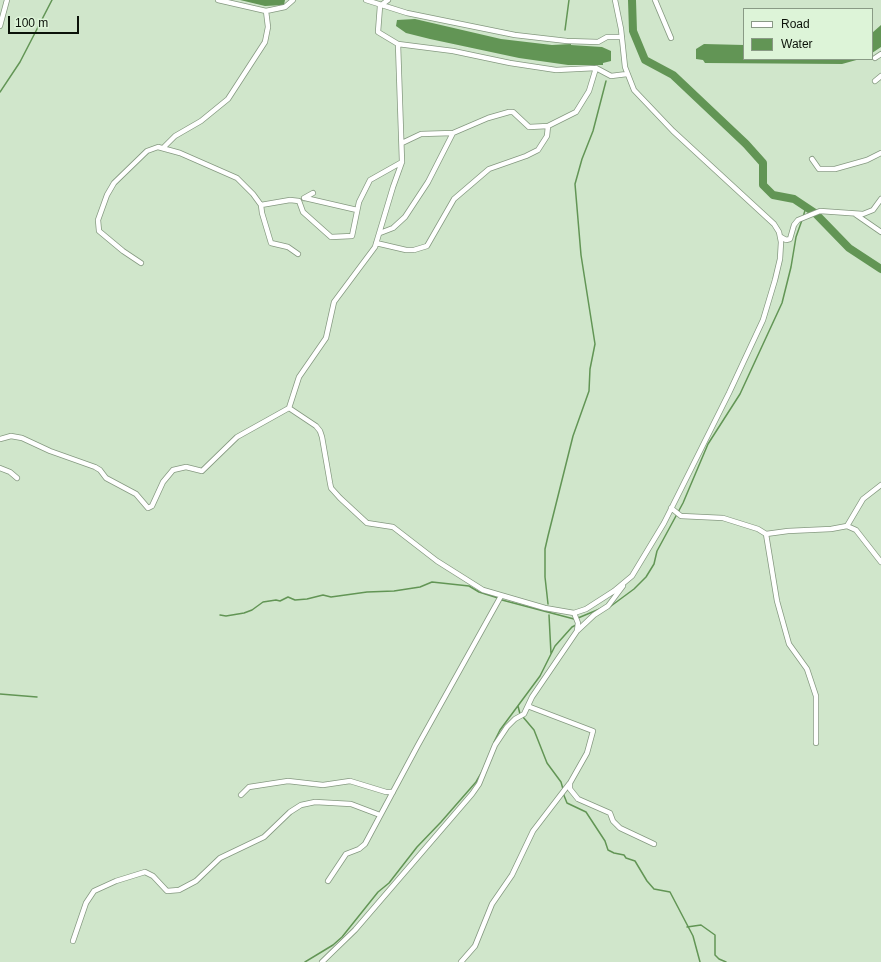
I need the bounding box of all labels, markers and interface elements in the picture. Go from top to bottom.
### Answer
scale bar [10,8,81,34]
legend [743,8,873,60]
text: 100 m [15,16,48,30]
text: Road [781,17,810,31]
text: Water [781,37,813,51]

